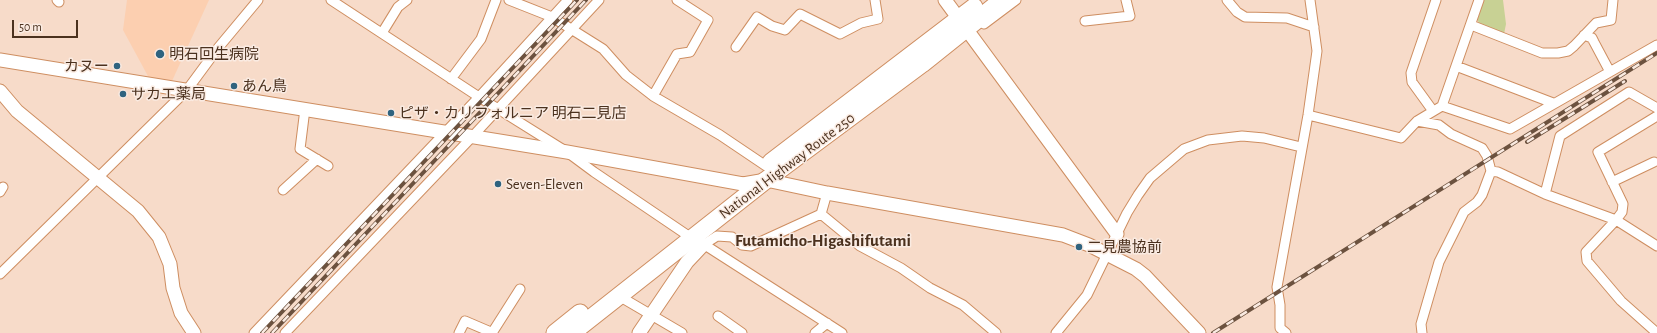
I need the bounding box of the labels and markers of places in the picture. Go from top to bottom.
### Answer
place label: 明石回生病院 [169,45,259,63]
marker: 明石回生病院 [154,48,166,60]
place label: カヌー [64,57,109,75]
marker: カヌー [112,61,122,71]
place label: あん鳥 [242,77,287,95]
marker: あん鳥 [229,81,239,91]
place label: サカエ薬局 [131,85,206,103]
marker: サカエ薬局 [118,89,128,99]
place label: ピザ・カリフォルニア 明石二見店 [399,104,626,122]
marker: ピザ・カリフォルニア 明石二見店 [386,108,396,118]
place label: Seven-Eleven [506,175,583,193]
marker: Seven-Eleven [493,179,503,189]
place label: 二見農協前 [1087,238,1162,256]
marker: 二見農協前 [1074,242,1084,252]

